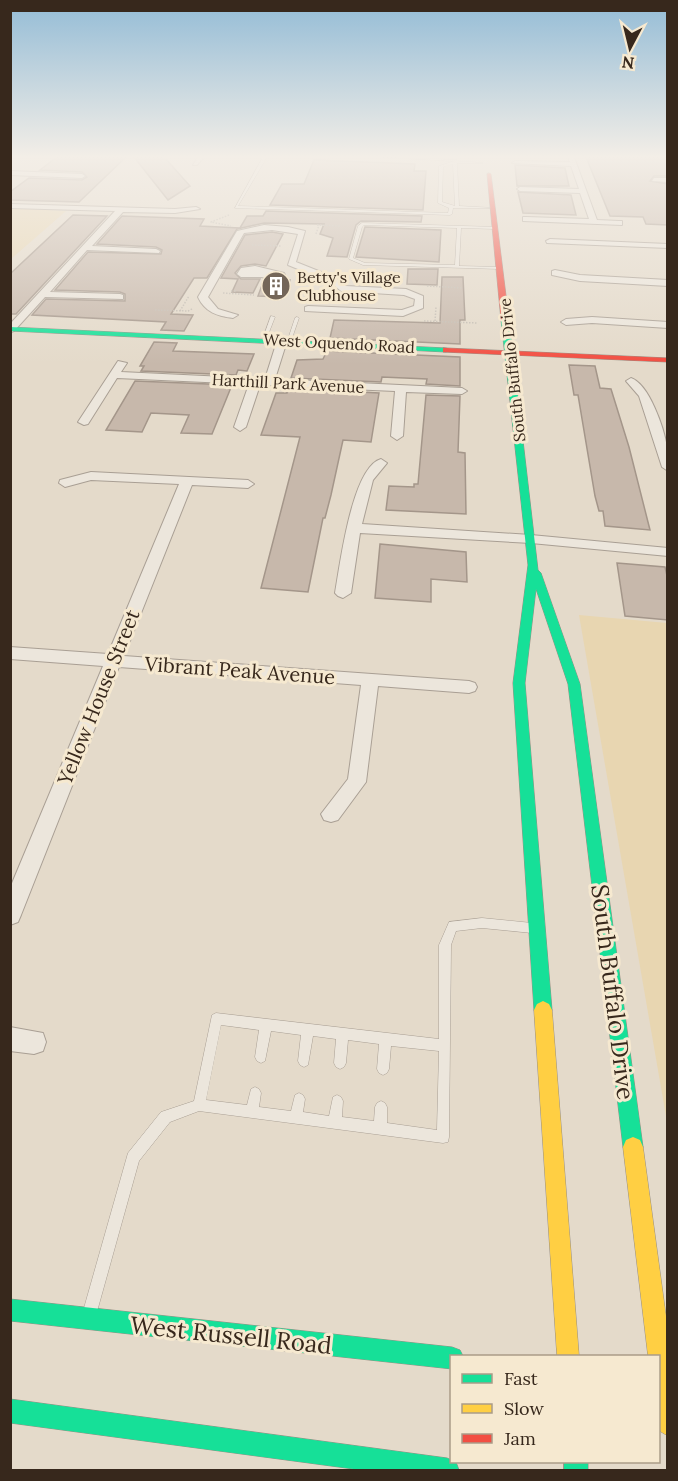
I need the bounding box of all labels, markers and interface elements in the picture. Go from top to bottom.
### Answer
north arrow [600,18,660,78]
text: N [621,52,636,74]
place label: Betty's Village Clubhouse [297,267,401,305]
building icon: Betty's Village Clubhouse [260,270,292,302]
street label: South Buffalo Drive [494,297,529,443]
street label: West Oquendo Road [263,329,416,357]
street label: Harthill Park Avenue [211,369,365,397]
street label: Yellow House Street [51,605,145,789]
street label: Vibrant Peak Avenue [143,651,336,689]
street label: South Buffalo Drive [584,883,642,1101]
street label: West Russell Road [129,1309,333,1361]
legend [450,1355,660,1463]
text: Fast [504,1367,538,1390]
text: Slow [504,1397,544,1420]
text: Jam [503,1427,536,1450]

